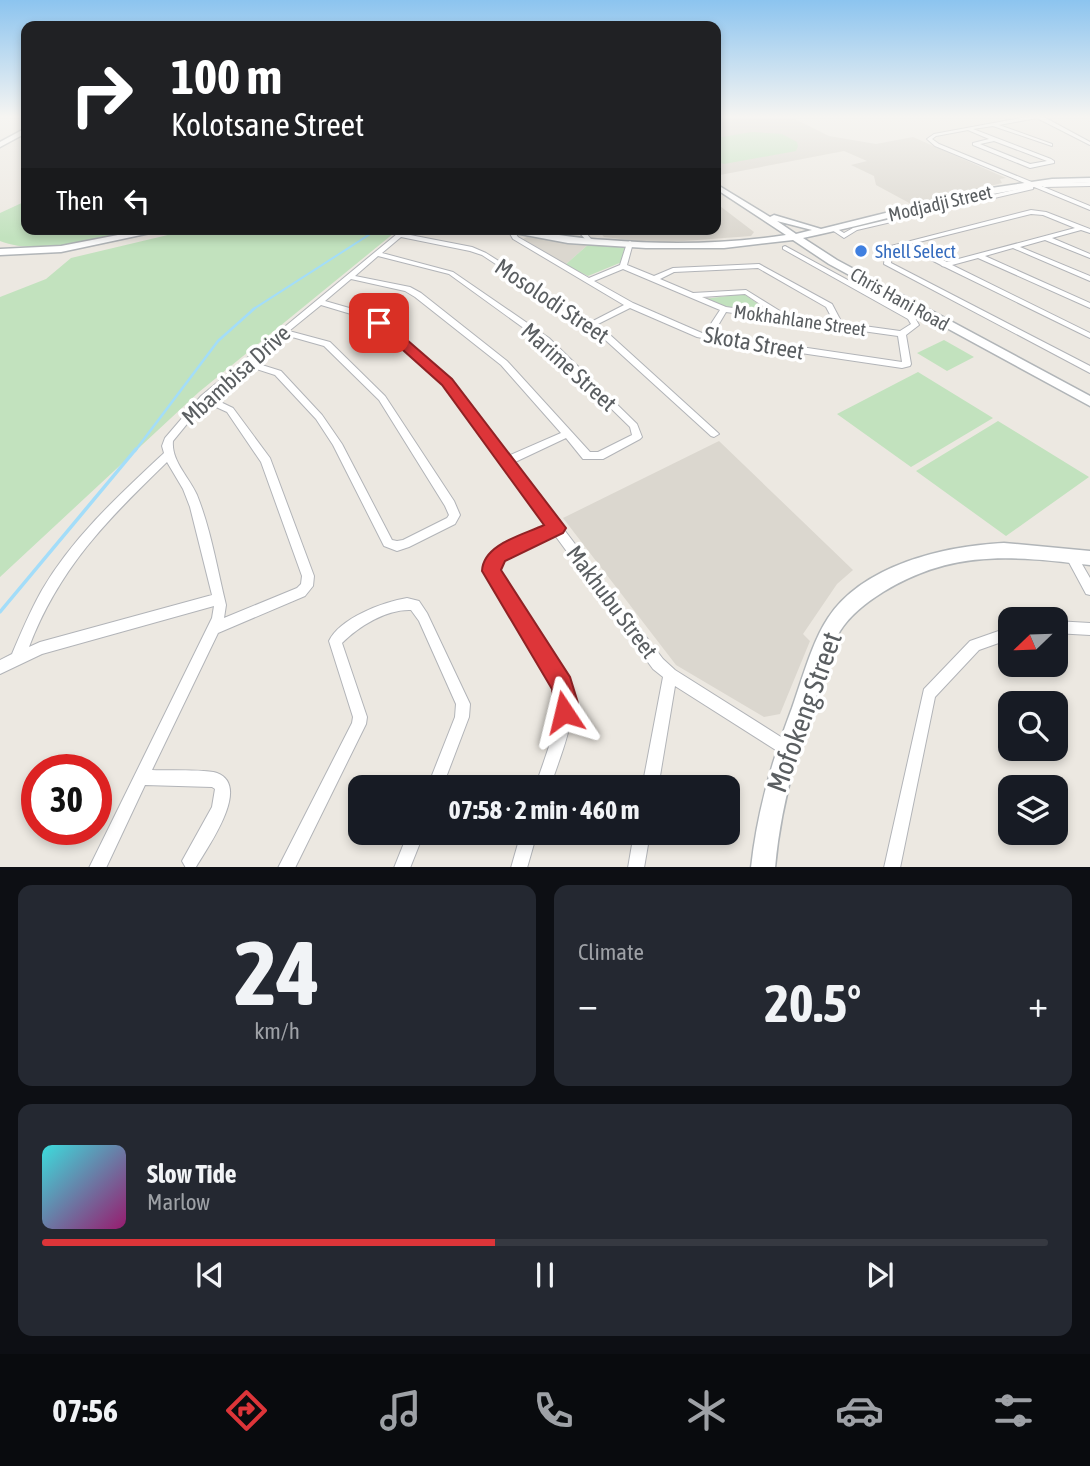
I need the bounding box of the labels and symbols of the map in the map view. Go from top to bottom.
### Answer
street label: Modjadji Street [886,180,994,226]
place label: Shell Select [875,240,956,262]
marker: Shell Select [853,243,869,259]
street label: Mosolodi Street [490,253,614,349]
street label: Chris Hani Road [847,263,953,335]
pin [349,293,409,353]
street label: Mokhahlane Street [732,300,868,340]
street label: Marime Street [516,318,622,416]
street label: Mbambisa Drive [177,320,295,430]
street label: Skota Street [702,321,806,365]
street label: Makhubu Street [561,541,663,663]
north arrow [998,607,1068,677]
street label: Mofokeng Street [760,628,848,796]
position arrow [527,675,601,749]
speed limit sign: 30 [21,754,112,845]

